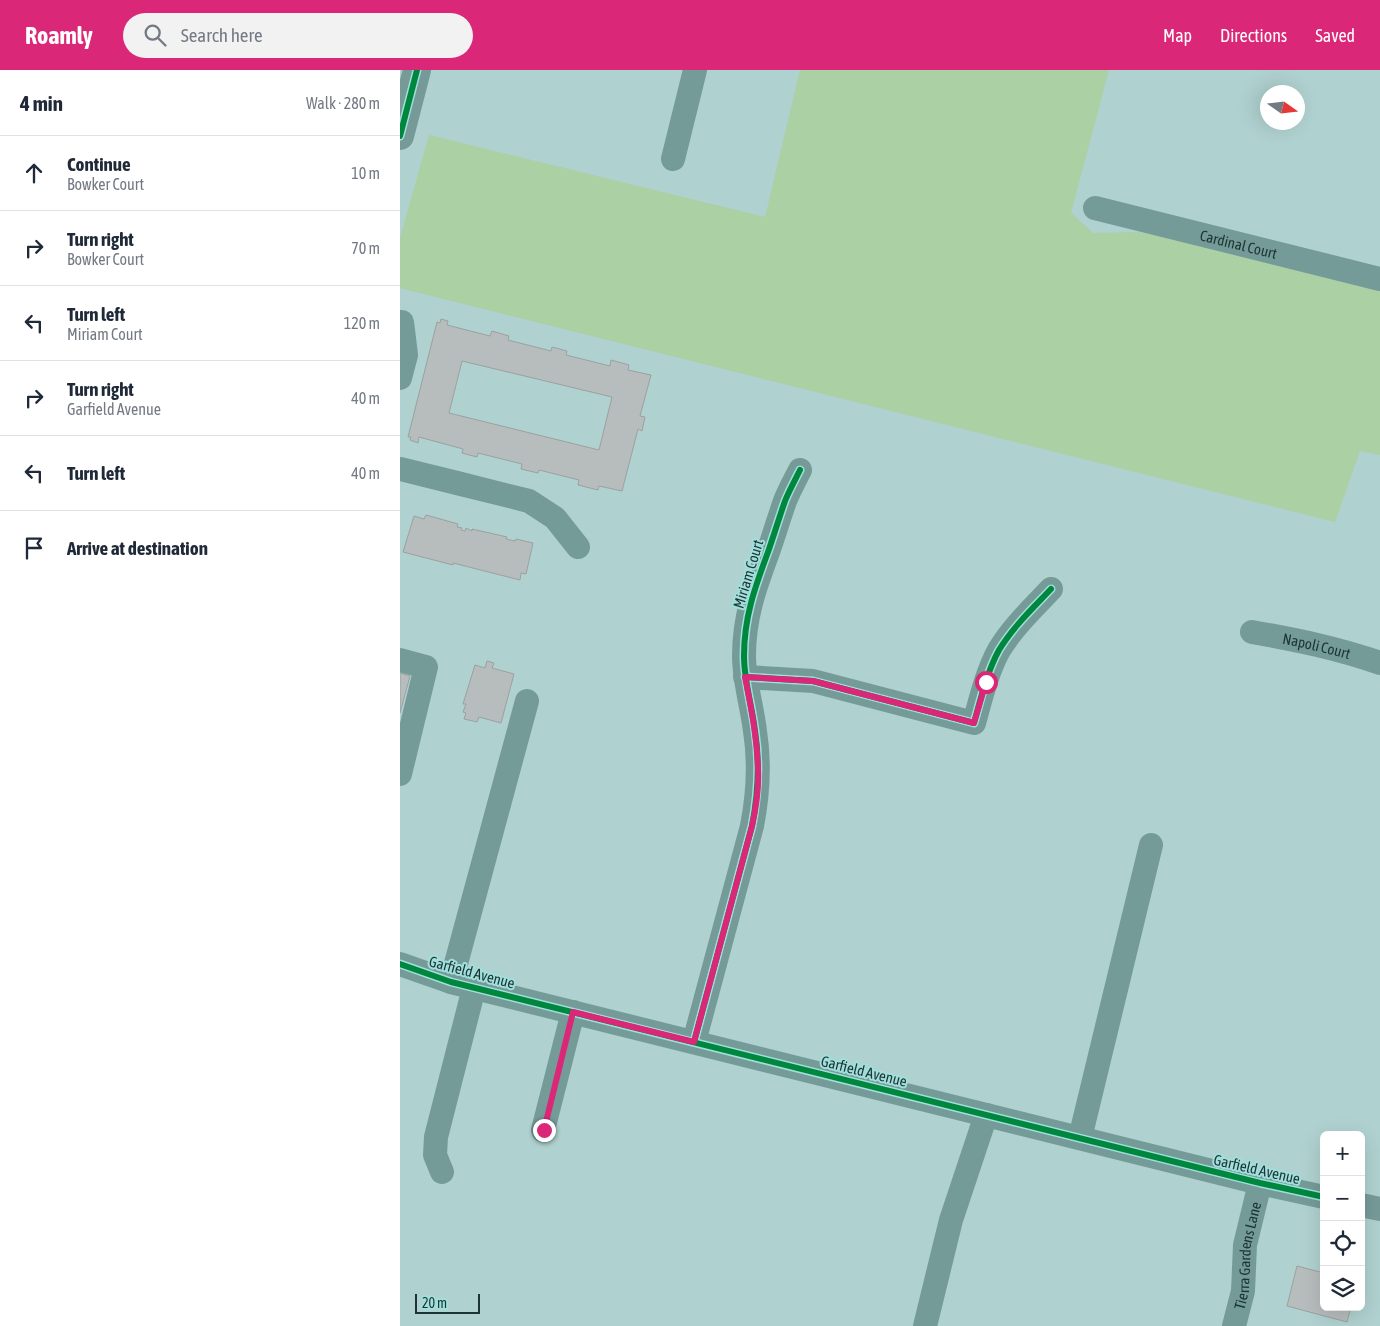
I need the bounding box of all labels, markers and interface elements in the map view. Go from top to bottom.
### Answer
search box [123,13,473,58]
icon: search [141,21,169,49]
text: Roamly [25,22,93,49]
text: Search here [181,24,263,46]
text: Map [1163,25,1192,46]
text: Directions [1220,25,1287,46]
text: Saved [1315,25,1355,46]
north arrow [1260,85,1305,130]
text: 4 min [20,91,63,115]
text: Walk · 280 m [306,94,380,112]
text: Continue [67,153,131,175]
icon: ahead [20,159,48,187]
text: 10 m [351,164,380,182]
text: Bowker Court [67,175,144,193]
street label: Cardinal Court [1198,226,1279,262]
text: Turn right [67,228,134,250]
icon: right [20,234,48,262]
text: 70 m [351,239,380,257]
text: Bowker Court [67,250,144,268]
text: Turn left [67,303,125,325]
icon: left [20,309,48,337]
text: 120 m [344,314,380,332]
text: Miriam Court [67,325,143,343]
text: Turn right [67,378,134,400]
icon: right [20,384,48,412]
text: 40 m [351,389,380,407]
text: Garfield Avenue [67,400,161,418]
icon: left [20,459,48,487]
text: Turn left [67,462,125,484]
text: 40 m [351,464,380,482]
icon: arrive [20,534,48,562]
text: Arrive at destination [67,537,208,559]
street label: Miriam Court [730,538,766,610]
street label: Napoli Court [1281,629,1353,662]
route start [975,671,998,694]
street label: Garfield Avenue [427,952,517,992]
street label: Garfield Avenue [819,1052,909,1090]
route end [533,1119,556,1142]
map controls [1320,1131,1365,1311]
button: + [1320,1131,1365,1176]
street label: Garfield Avenue [1212,1151,1302,1187]
button: − [1320,1176,1365,1221]
street label: Tierra Gardens Lane [1230,1200,1264,1311]
button: locate [1320,1221,1365,1266]
button: layers [1320,1266,1365,1311]
scale bar [415,1291,480,1314]
text: 20 m [422,1295,447,1311]

